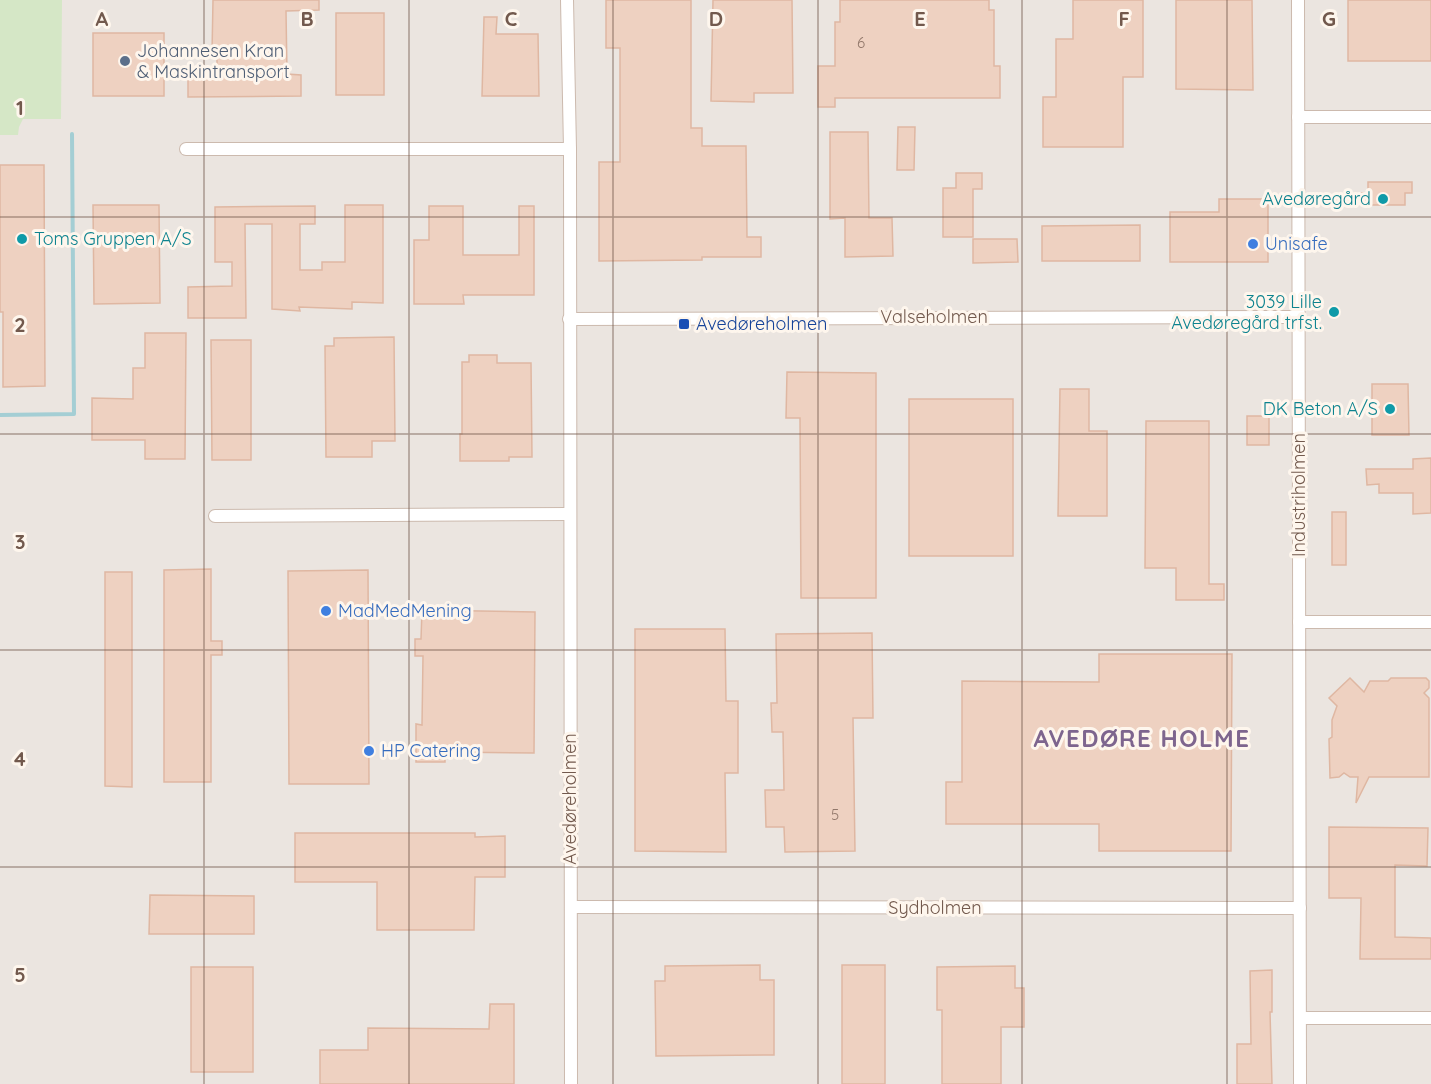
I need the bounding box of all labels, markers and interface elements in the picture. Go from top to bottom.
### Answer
text: A [96,6,109,31]
text: B [300,6,314,31]
text: C [505,6,518,31]
text: D [709,6,723,31]
text: E [914,6,926,31]
text: F [1118,6,1130,31]
text: G [1322,6,1336,31]
house number: 6 [857,33,865,52]
place label: Johannesen Kran & Maskintransport [137,39,290,83]
marker: Johannesen Kran & Maskintransport [118,54,132,68]
text: 1 [16,95,24,120]
place label: Avedøregård [1262,187,1371,210]
marker: Avedøregård [1376,192,1390,206]
place label: Toms Gruppen A/S [34,227,192,250]
marker: Toms Gruppen A/S [15,232,29,246]
place label: Unisafe [1265,232,1328,255]
marker: Unisafe [1246,237,1260,251]
place label: 3039 Lille Avedøregård trfst. [1171,290,1322,334]
street label: Valseholmen [880,305,988,328]
marker: 3039 Lille Avedøregård trfst. [1327,305,1341,319]
text: 2 [14,312,26,337]
place label: Avedøreholmen [696,312,827,335]
marker: Avedøreholmen [677,317,691,331]
place label: DK Beton A/S [1263,397,1378,420]
marker: DK Beton A/S [1383,402,1397,416]
street label: Industriholmen [1287,433,1310,557]
text: 3 [15,529,25,554]
place label: MadMedMening [338,599,472,622]
marker: MadMedMening [319,604,333,618]
district label: AVEDØRE HOLME [1034,723,1250,753]
street label: Avedøreholmen [558,733,581,865]
place label: HP Catering [381,739,481,762]
marker: HP Catering [362,744,376,758]
text: 4 [14,746,26,771]
house number: 5 [831,805,839,824]
street label: Sydholmen [888,896,982,919]
text: 5 [14,962,26,987]

